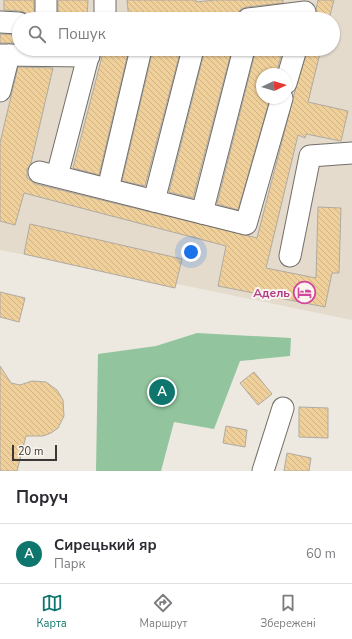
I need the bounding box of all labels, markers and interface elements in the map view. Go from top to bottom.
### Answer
search box [12,12,340,56]
icon: search [26,23,48,45]
text: Пошук [58,24,106,44]
north arrow [256,68,292,104]
your location [181,242,201,262]
hotel icon: Адель [292,280,318,306]
place label: Адель [253,285,290,301]
pin: A [149,377,175,407]
scale bar [12,443,57,462]
text: 20 m [18,444,43,459]
text: Поруч [16,486,68,509]
text: Сирецький яр [54,535,157,555]
text: A [24,545,34,563]
text: 60 m [306,545,336,563]
text: Парк [54,555,85,573]
tab: Карта [36,592,67,631]
tab: Маршрут [140,592,187,631]
tab: Збережені [260,592,316,631]

